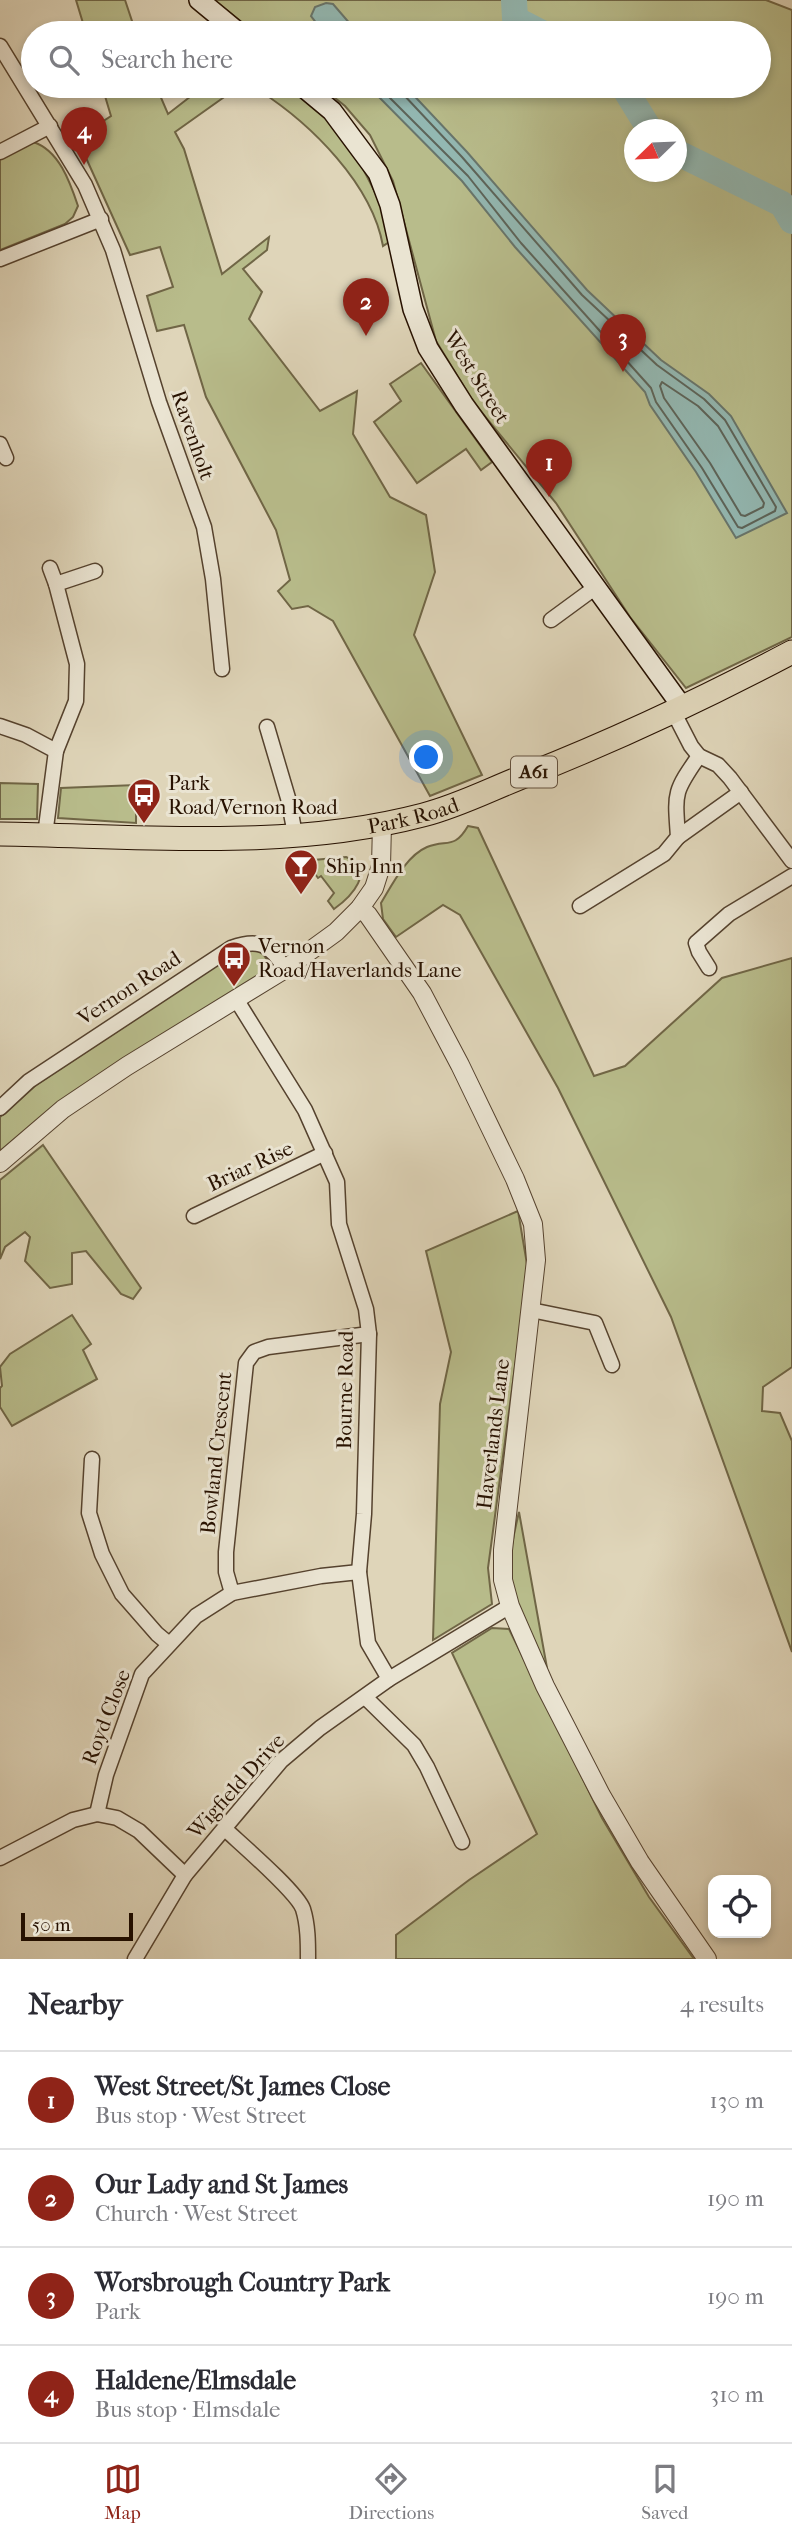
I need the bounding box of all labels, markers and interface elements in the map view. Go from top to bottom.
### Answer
search box [21,21,771,98]
icon: search [45,41,83,79]
text: Search here [101,44,233,75]
pin: 4 [61,107,107,165]
north arrow [624,119,687,182]
pin: 2 [343,278,389,336]
pin: 3 [600,314,646,372]
street label: West Street [439,325,515,428]
street label: Ravenholt [167,387,220,483]
pin: 1 [526,439,572,497]
your location [409,740,443,774]
road number: A61 [511,757,557,788]
place label: Park Road/Vernon Road [168,771,338,819]
bus stop icon: Park Road/Vernon Road [125,776,163,825]
street label: Park Road [366,792,462,839]
bar icon: Ship Inn [282,847,320,896]
place label: Ship Inn [326,854,403,878]
place label: Vernon Road/Haverlands Lane [257,934,461,982]
bus stop icon: Vernon Road/Haverlands Lane [215,939,253,988]
street label: Vernon Road [72,946,185,1031]
street label: Briar Rise [203,1136,297,1196]
street label: Bourne Road [332,1330,358,1450]
street label: Haverlands Lane [472,1357,514,1511]
street label: Bowland Crescent [196,1370,237,1535]
street label: Royd Close [77,1666,135,1768]
street label: Wigfield Drive [182,1729,289,1844]
map controls [708,1875,771,1938]
button: locate [708,1875,771,1938]
scale bar [21,1910,133,1942]
text: 50 m [32,1914,71,1936]
text: Nearby [28,1987,123,2022]
text: 4 results [680,1991,764,2018]
text: West Street/St James Close [95,2071,390,2102]
text: 1 [47,2087,55,2114]
text: 130 m [710,2087,764,2114]
text: Bus stop · West Street [95,2102,307,2129]
text: Our Lady and St James [95,2169,348,2200]
text: 2 [45,2185,57,2212]
text: 190 m [707,2185,764,2212]
text: Church · West Street [95,2200,298,2227]
text: Worsbrough Country Park [95,2267,390,2298]
text: 3 [46,2283,56,2310]
text: 190 m [707,2283,764,2310]
text: Park [95,2298,141,2325]
text: Haldene/Elmsdale [95,2365,296,2396]
text: 4 [44,2381,58,2408]
text: 310 m [710,2381,764,2408]
text: Bus stop · Elmsdale [95,2396,281,2423]
tab: Map [104,2460,142,2524]
tab: Directions [349,2460,434,2524]
tab: Saved [641,2460,688,2524]

